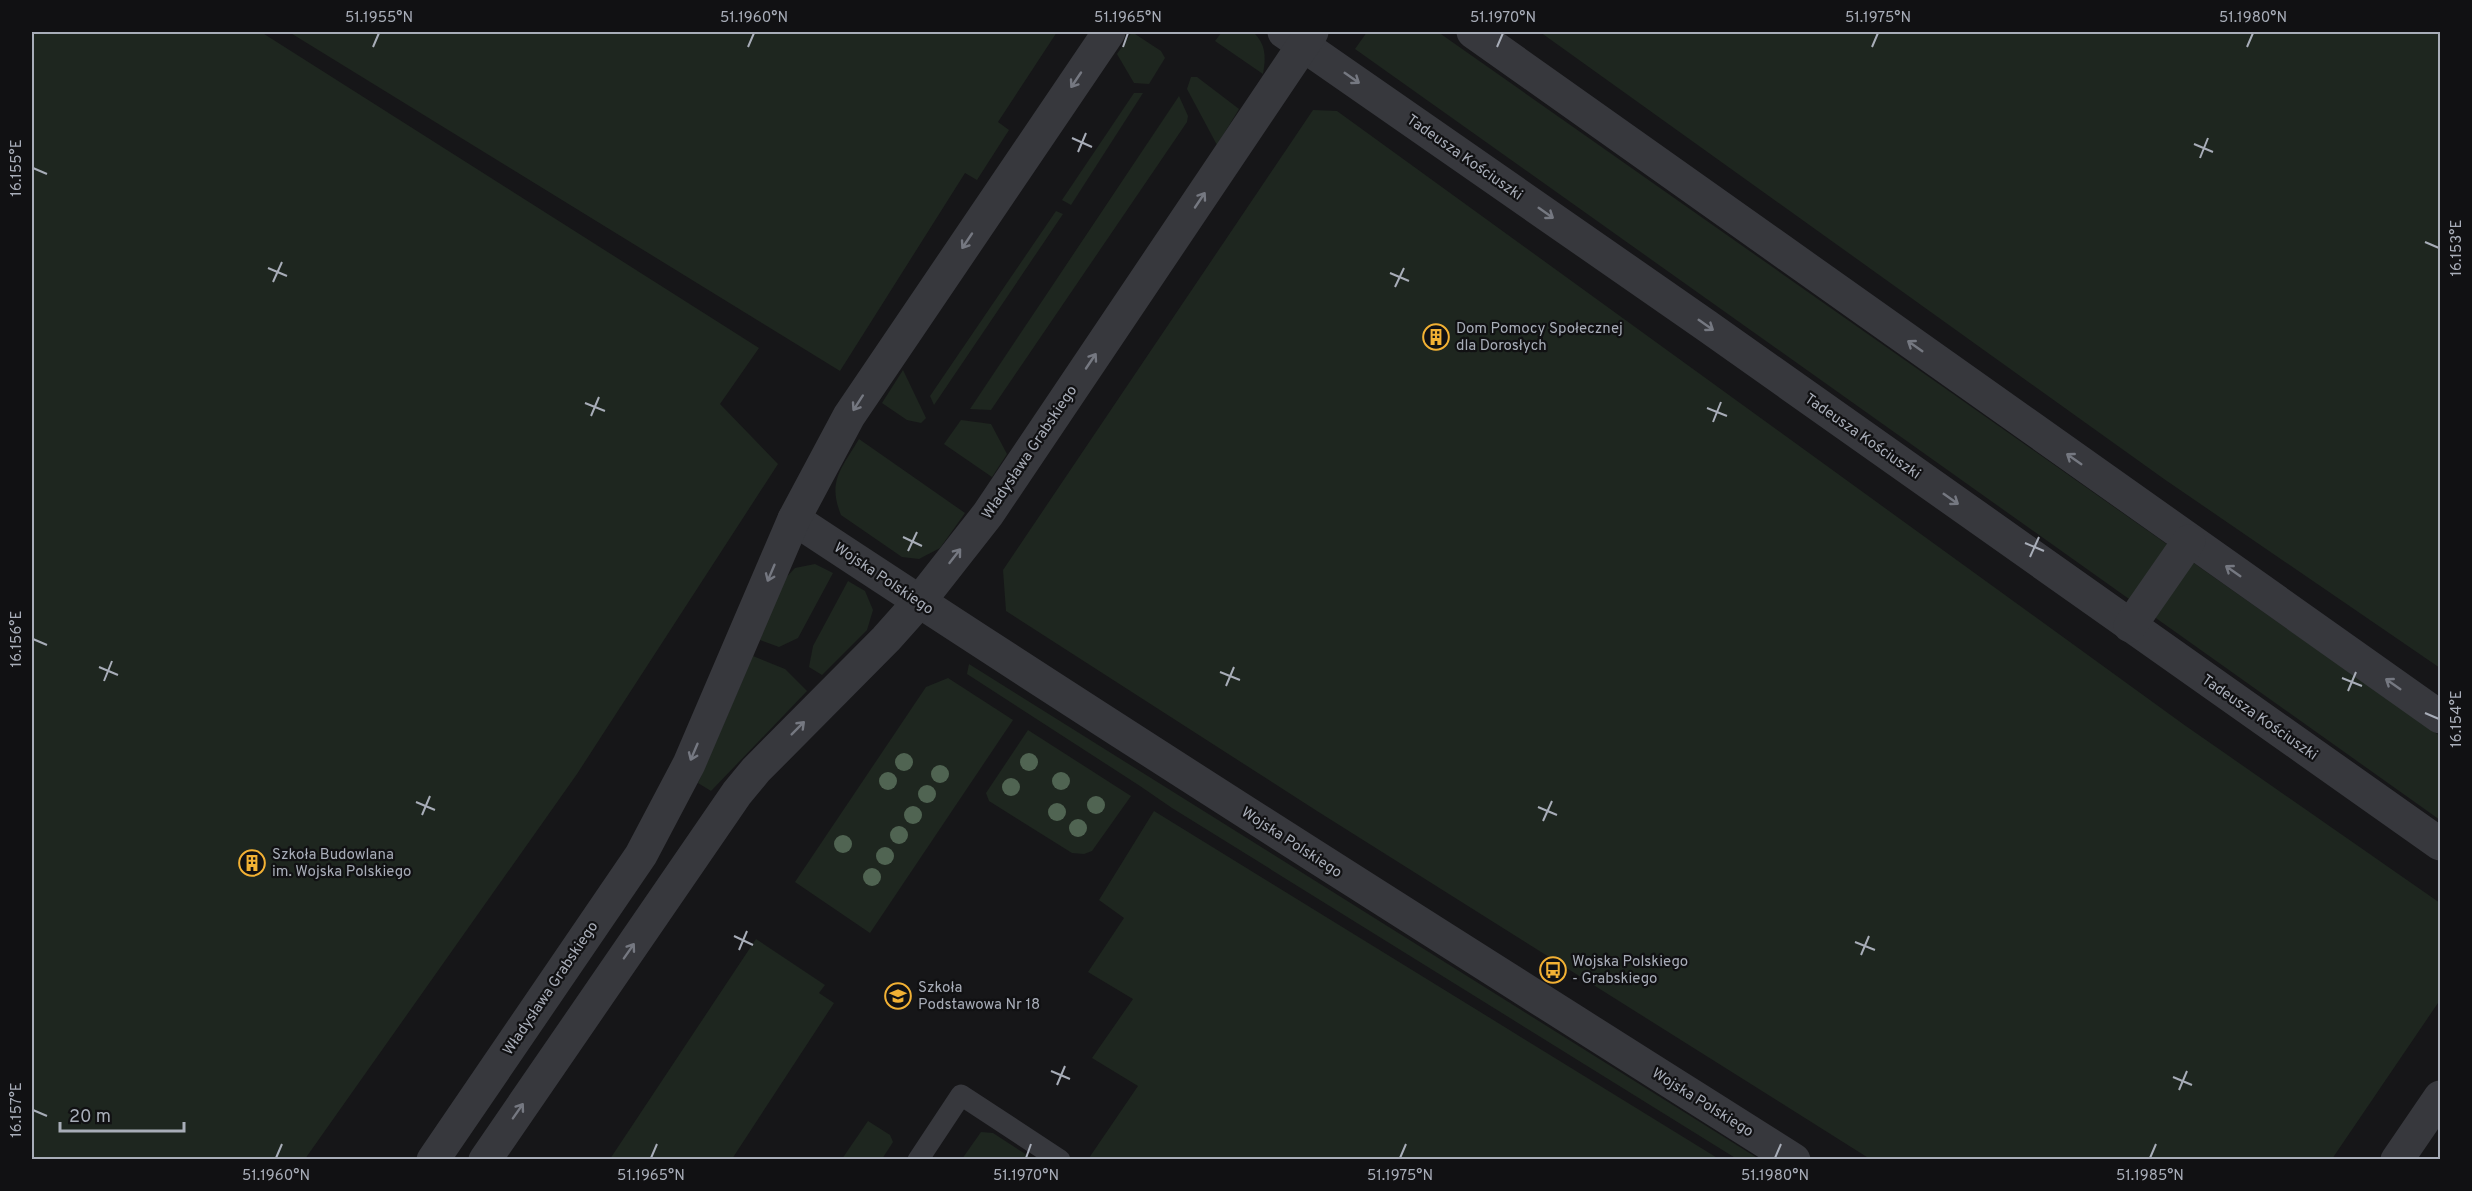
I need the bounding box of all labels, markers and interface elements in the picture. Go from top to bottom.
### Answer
text: 51.1955°N [345,9,413,28]
text: 51.1960°N [720,9,788,28]
text: 51.1965°N [1094,9,1162,28]
text: 51.1970°N [1470,9,1536,28]
text: 51.1975°N [1845,9,1911,28]
text: 51.1980°N [2219,9,2287,28]
one-way arrow [1070,71,1082,88]
one-way arrow [1343,72,1359,84]
street label: Tadeusza Kościuszki [1402,111,1526,205]
text: 16.155°E [8,139,27,197]
one-way arrow [1194,192,1206,208]
one-way arrow [1537,207,1554,219]
text: 16.153°E [2448,220,2467,277]
one-way arrow [961,233,973,249]
one-way arrow [1697,319,1713,331]
place label: Dom Pomocy Społecznej dla Dorosłych [1456,320,1623,356]
building icon: Dom Pomocy Społecznej dla Dorosłych [1421,322,1451,352]
one-way arrow [1908,340,1924,352]
one-way arrow [1085,354,1097,370]
street label: Władysława Grabskiego [978,382,1082,523]
street label: Tadeusza Kościuszki [1800,390,1924,484]
one-way arrow [851,394,863,411]
one-way arrow [2067,453,2083,465]
one-way arrow [1942,493,1958,505]
street label: Wojska Polskiego [830,539,937,620]
one-way arrow [949,548,962,564]
one-way arrow [765,563,776,581]
one-way arrow [2226,565,2242,578]
text: 16.156°E [8,611,27,667]
street label: Tadeusza Kościuszki [2197,671,2321,765]
one-way arrow [2385,678,2401,690]
text: 16.154°E [2448,690,2467,748]
one-way arrow [790,721,805,736]
one-way arrow [688,743,699,761]
street label: Wojska Polskiego [1237,804,1345,883]
place label: Szkoła Budowlana im. Wojska Polskiego [272,846,411,882]
building icon: Szkoła Budowlana im. Wojska Polskiego [237,848,267,878]
street label: Władysława Grabskiego [499,918,603,1059]
one-way arrow [623,944,635,960]
place label: Wojska Polskiego - Grabskiego [1572,953,1688,989]
bus stop icon: Wojska Polskiego - Grabskiego [1538,955,1568,985]
place label: Szkoła Podstawowa Nr 18 [918,979,1040,1015]
school or university icon: Szkoła Podstawowa Nr 18 [883,981,913,1011]
street label: Wojska Polskiego [1648,1064,1757,1142]
text: 16.157°E [8,1082,27,1138]
scale bar [60,1095,184,1133]
one-way arrow [512,1104,524,1120]
text: 20 m [69,1106,111,1129]
text: 51.1960°N [242,1167,310,1186]
text: 51.1965°N [617,1167,685,1186]
text: 51.1970°N [993,1167,1059,1186]
text: 51.1975°N [1367,1167,1433,1186]
text: 51.1980°N [1741,1167,1809,1186]
text: 51.1985°N [2116,1167,2184,1186]

